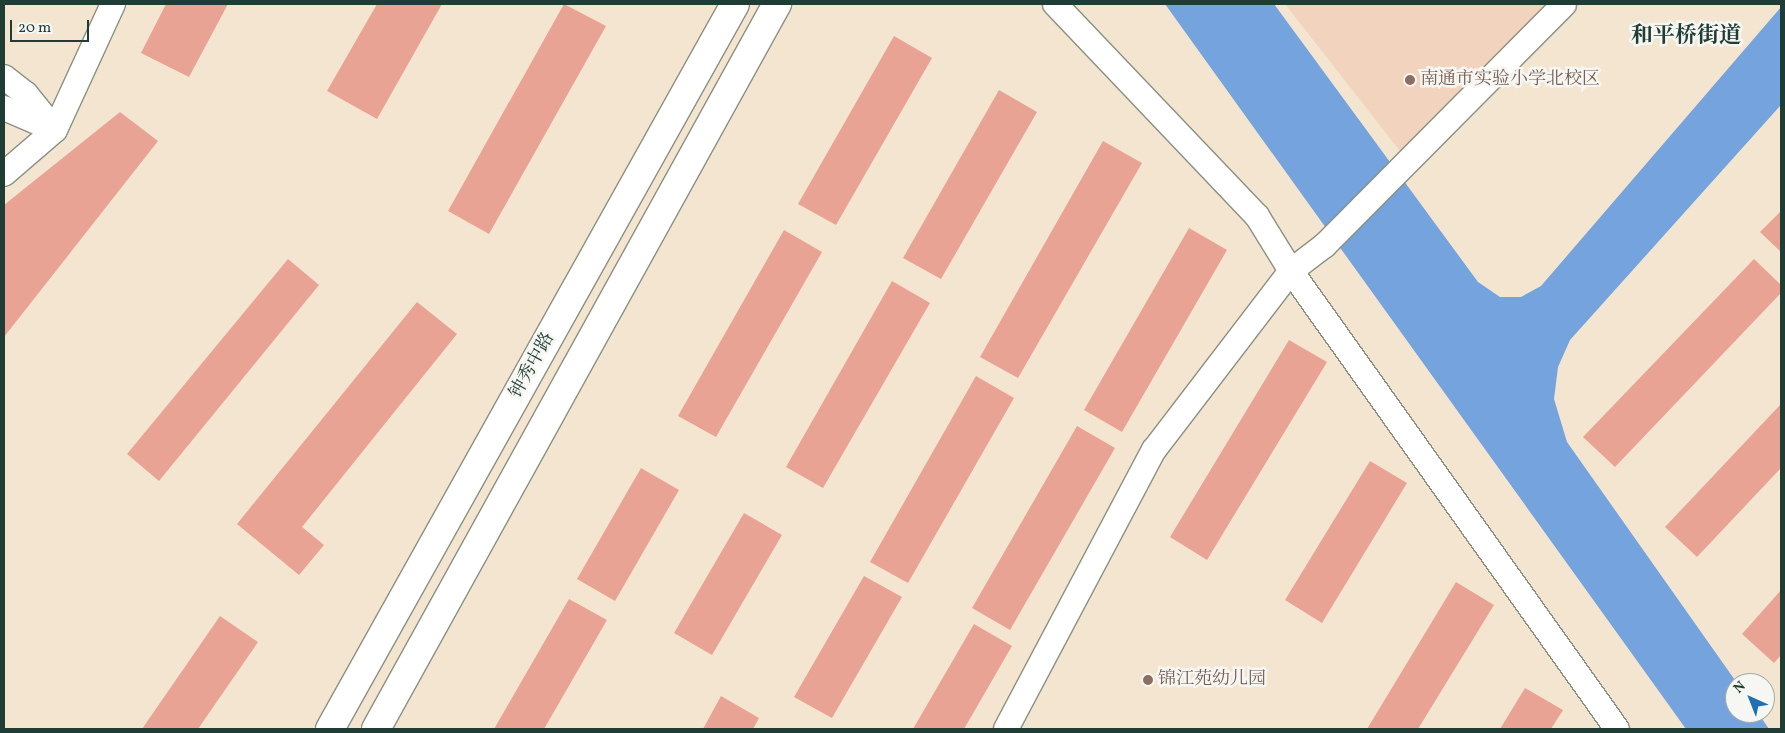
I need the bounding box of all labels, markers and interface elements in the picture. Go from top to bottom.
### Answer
scale bar [12,10,91,42]
text: 20 m [18,18,51,39]
district label: 和平桥街道 [1631,24,1741,50]
place label: 南通市实验小学北校区 [1420,69,1600,91]
marker: 南通市实验小学北校区 [1404,74,1416,86]
street label: 钟秀中路 [506,329,560,403]
place label: 锦江苑幼儿园 [1158,669,1266,691]
north arrow [1725,673,1775,723]
marker: 锦江苑幼儿园 [1142,674,1154,686]
text: N [1730,677,1750,698]

